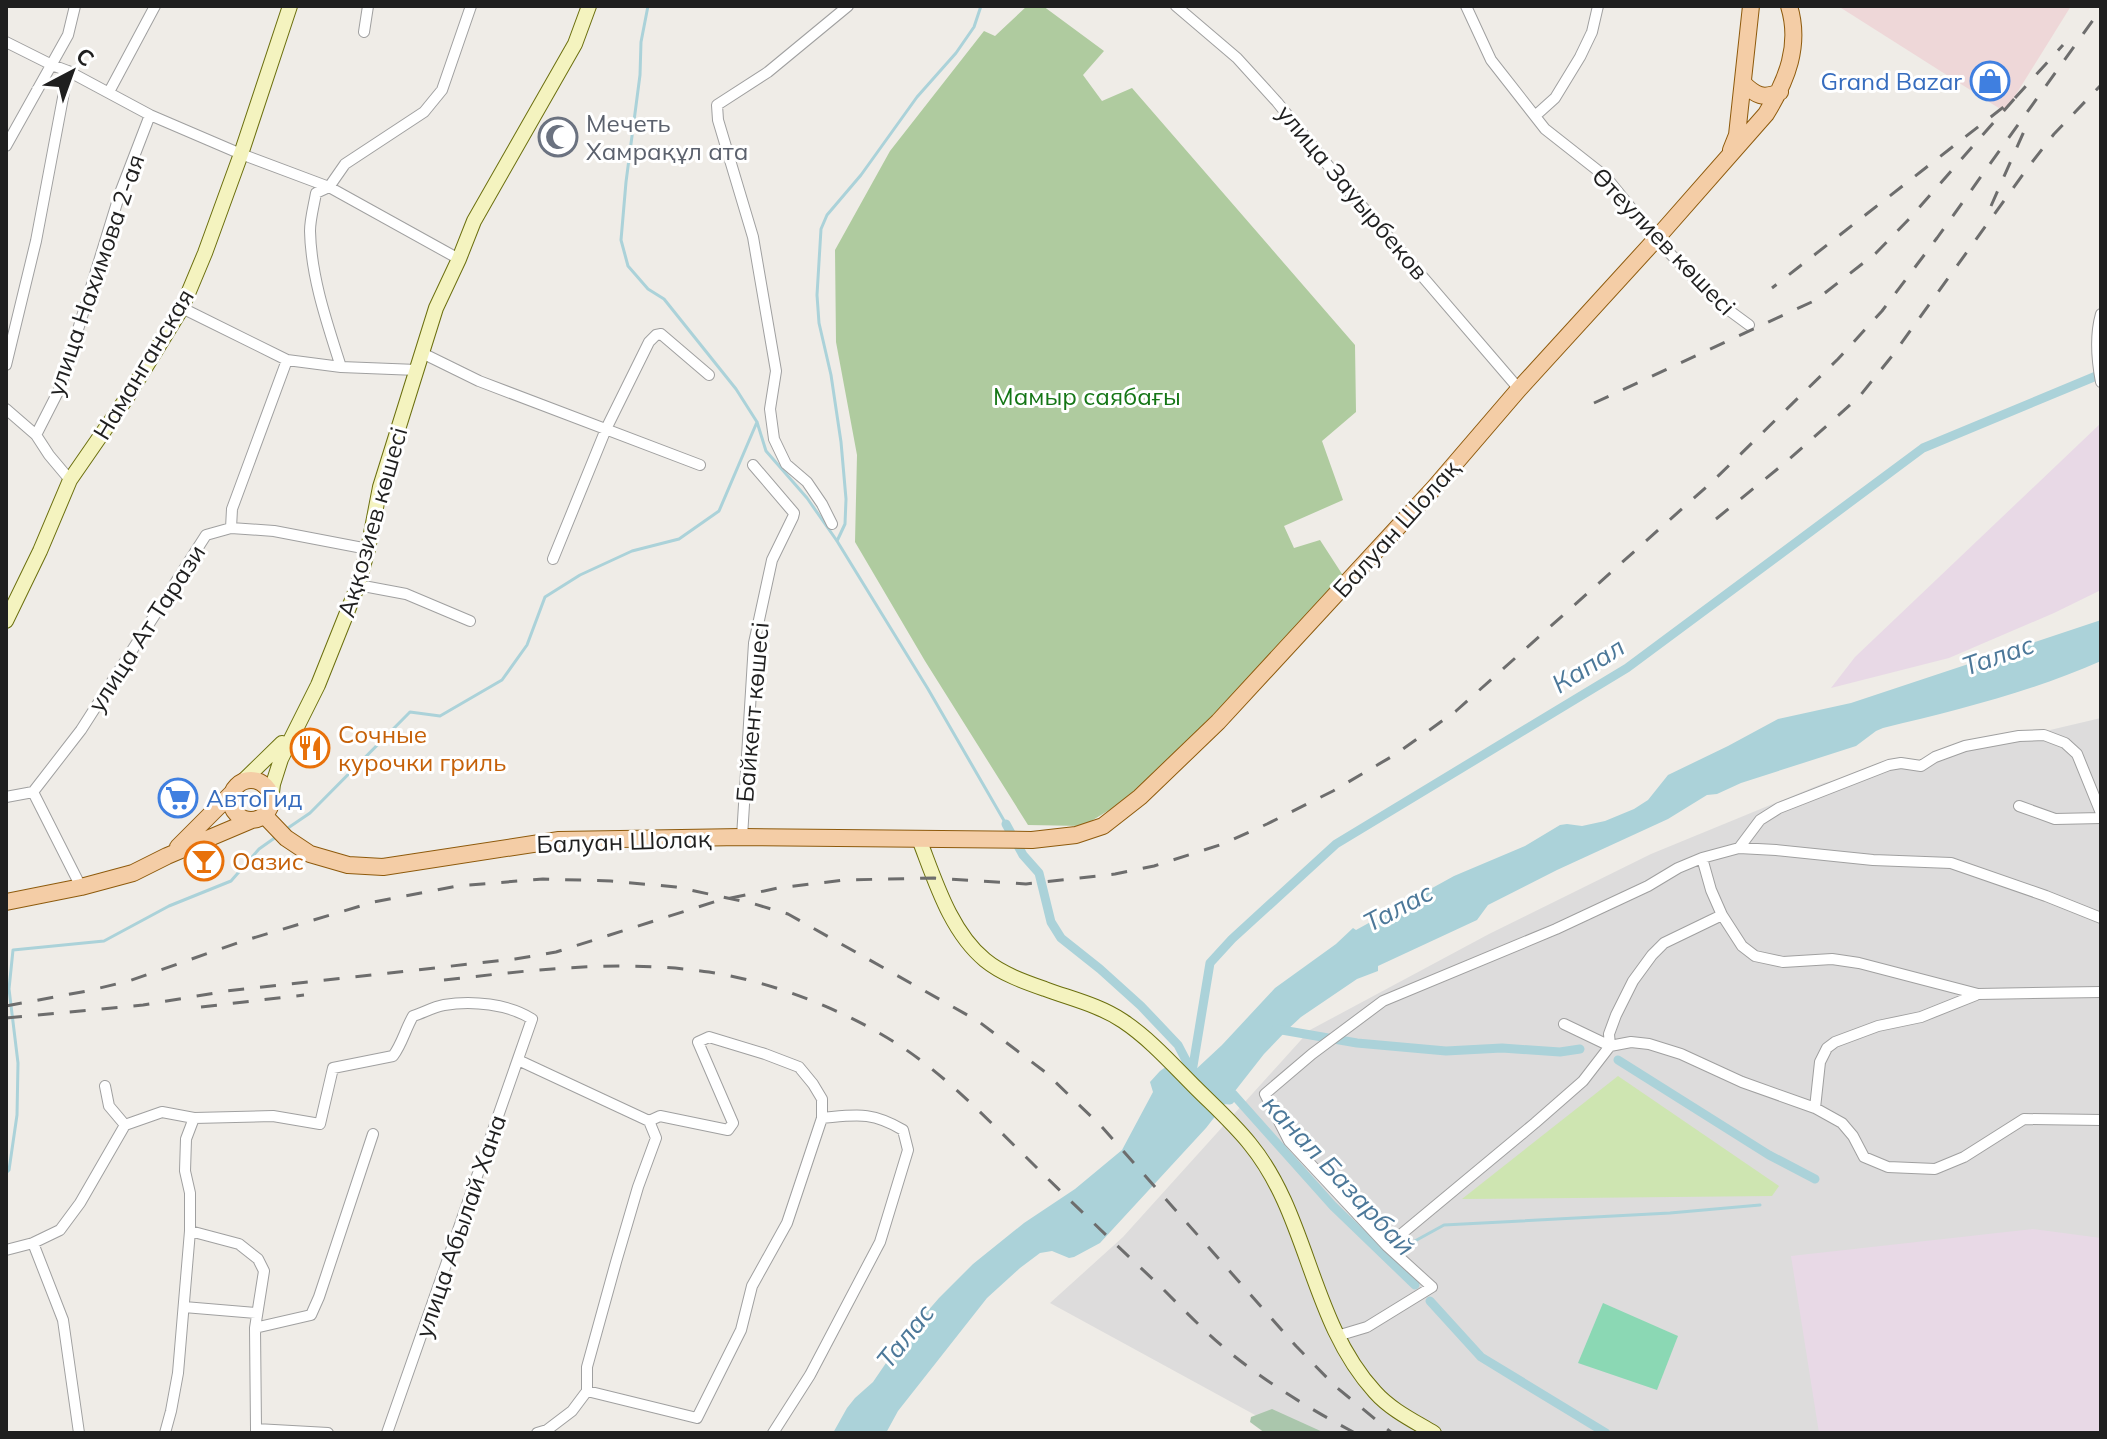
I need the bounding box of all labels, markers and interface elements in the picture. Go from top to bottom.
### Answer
north arrow [32,32,112,112]
text: С [70,41,100,72]
shop icon: Grand Bazar [1969,60,2011,102]
place label: Grand Bazar [1821,66,1962,96]
street label: улица Зауырбеков [1271,98,1435,286]
place label: Мечеть Хамрақұл ата [586,108,748,166]
mosque icon: Мечеть Хамрақұл ата [537,116,579,158]
street label: улица Нахимова 2-ая [40,150,150,400]
street label: Өтеулиев көшесі [1586,161,1742,321]
street label: Наманганская [86,283,200,445]
park label: Мамыр саябағы [993,381,1181,411]
street label: Аққозиев көшесі [330,423,414,621]
street label: Балуан Шолақ [1326,453,1466,603]
street label: улица Ат Тарази [81,539,211,717]
street label: Байкент көшесі [729,621,775,803]
water label: Талас [1958,627,2038,683]
water label: Капал [1546,630,1630,700]
place label: Сочные курочки гриль [338,719,506,777]
restaurant icon: Сочные курочки гриль [289,727,331,769]
supermarket icon: АвтоГид [157,777,199,819]
place label: АвтоГид [206,783,302,813]
street label: Балуан Шолақ [536,823,712,859]
bar icon: Оазис [183,840,225,882]
place label: Оазис [232,846,304,876]
water label: Талас [1358,875,1438,939]
water label: канал Базарбай [1256,1088,1422,1262]
street label: улица Абылай Хана [408,1111,512,1341]
water label: Талас [869,1297,941,1375]

